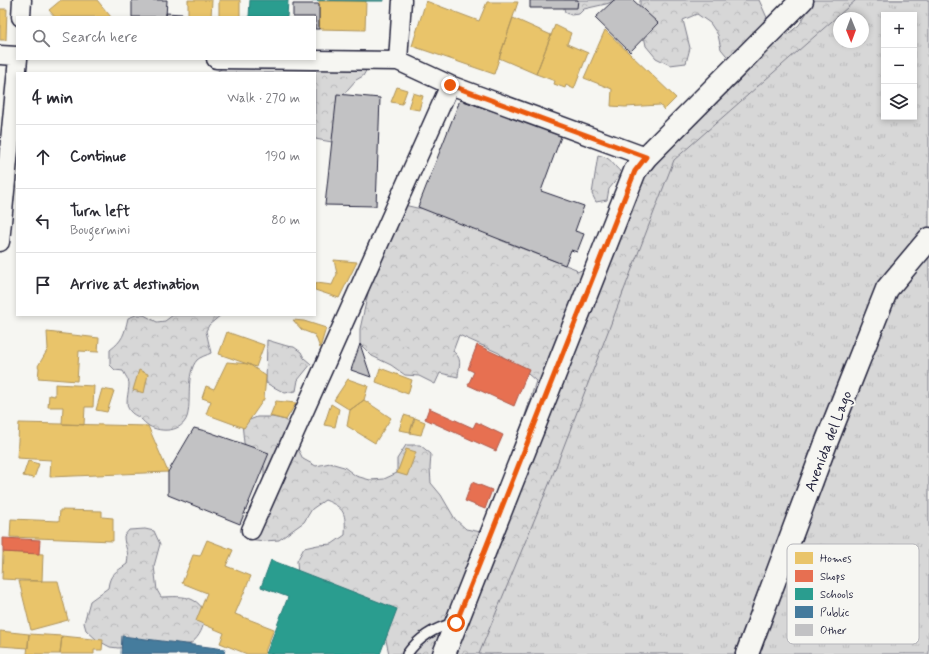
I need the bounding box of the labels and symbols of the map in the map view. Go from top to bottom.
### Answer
north arrow [833,12,869,48]
route end [441,76,459,94]
street label: Avenida del Lago [800,388,857,495]
legend [787,544,919,644]
text: Homes [820,552,852,566]
text: Shops [820,570,845,584]
text: Schools [820,588,854,602]
text: Public [820,606,850,620]
route start [447,614,465,632]
text: Other [820,624,847,638]

